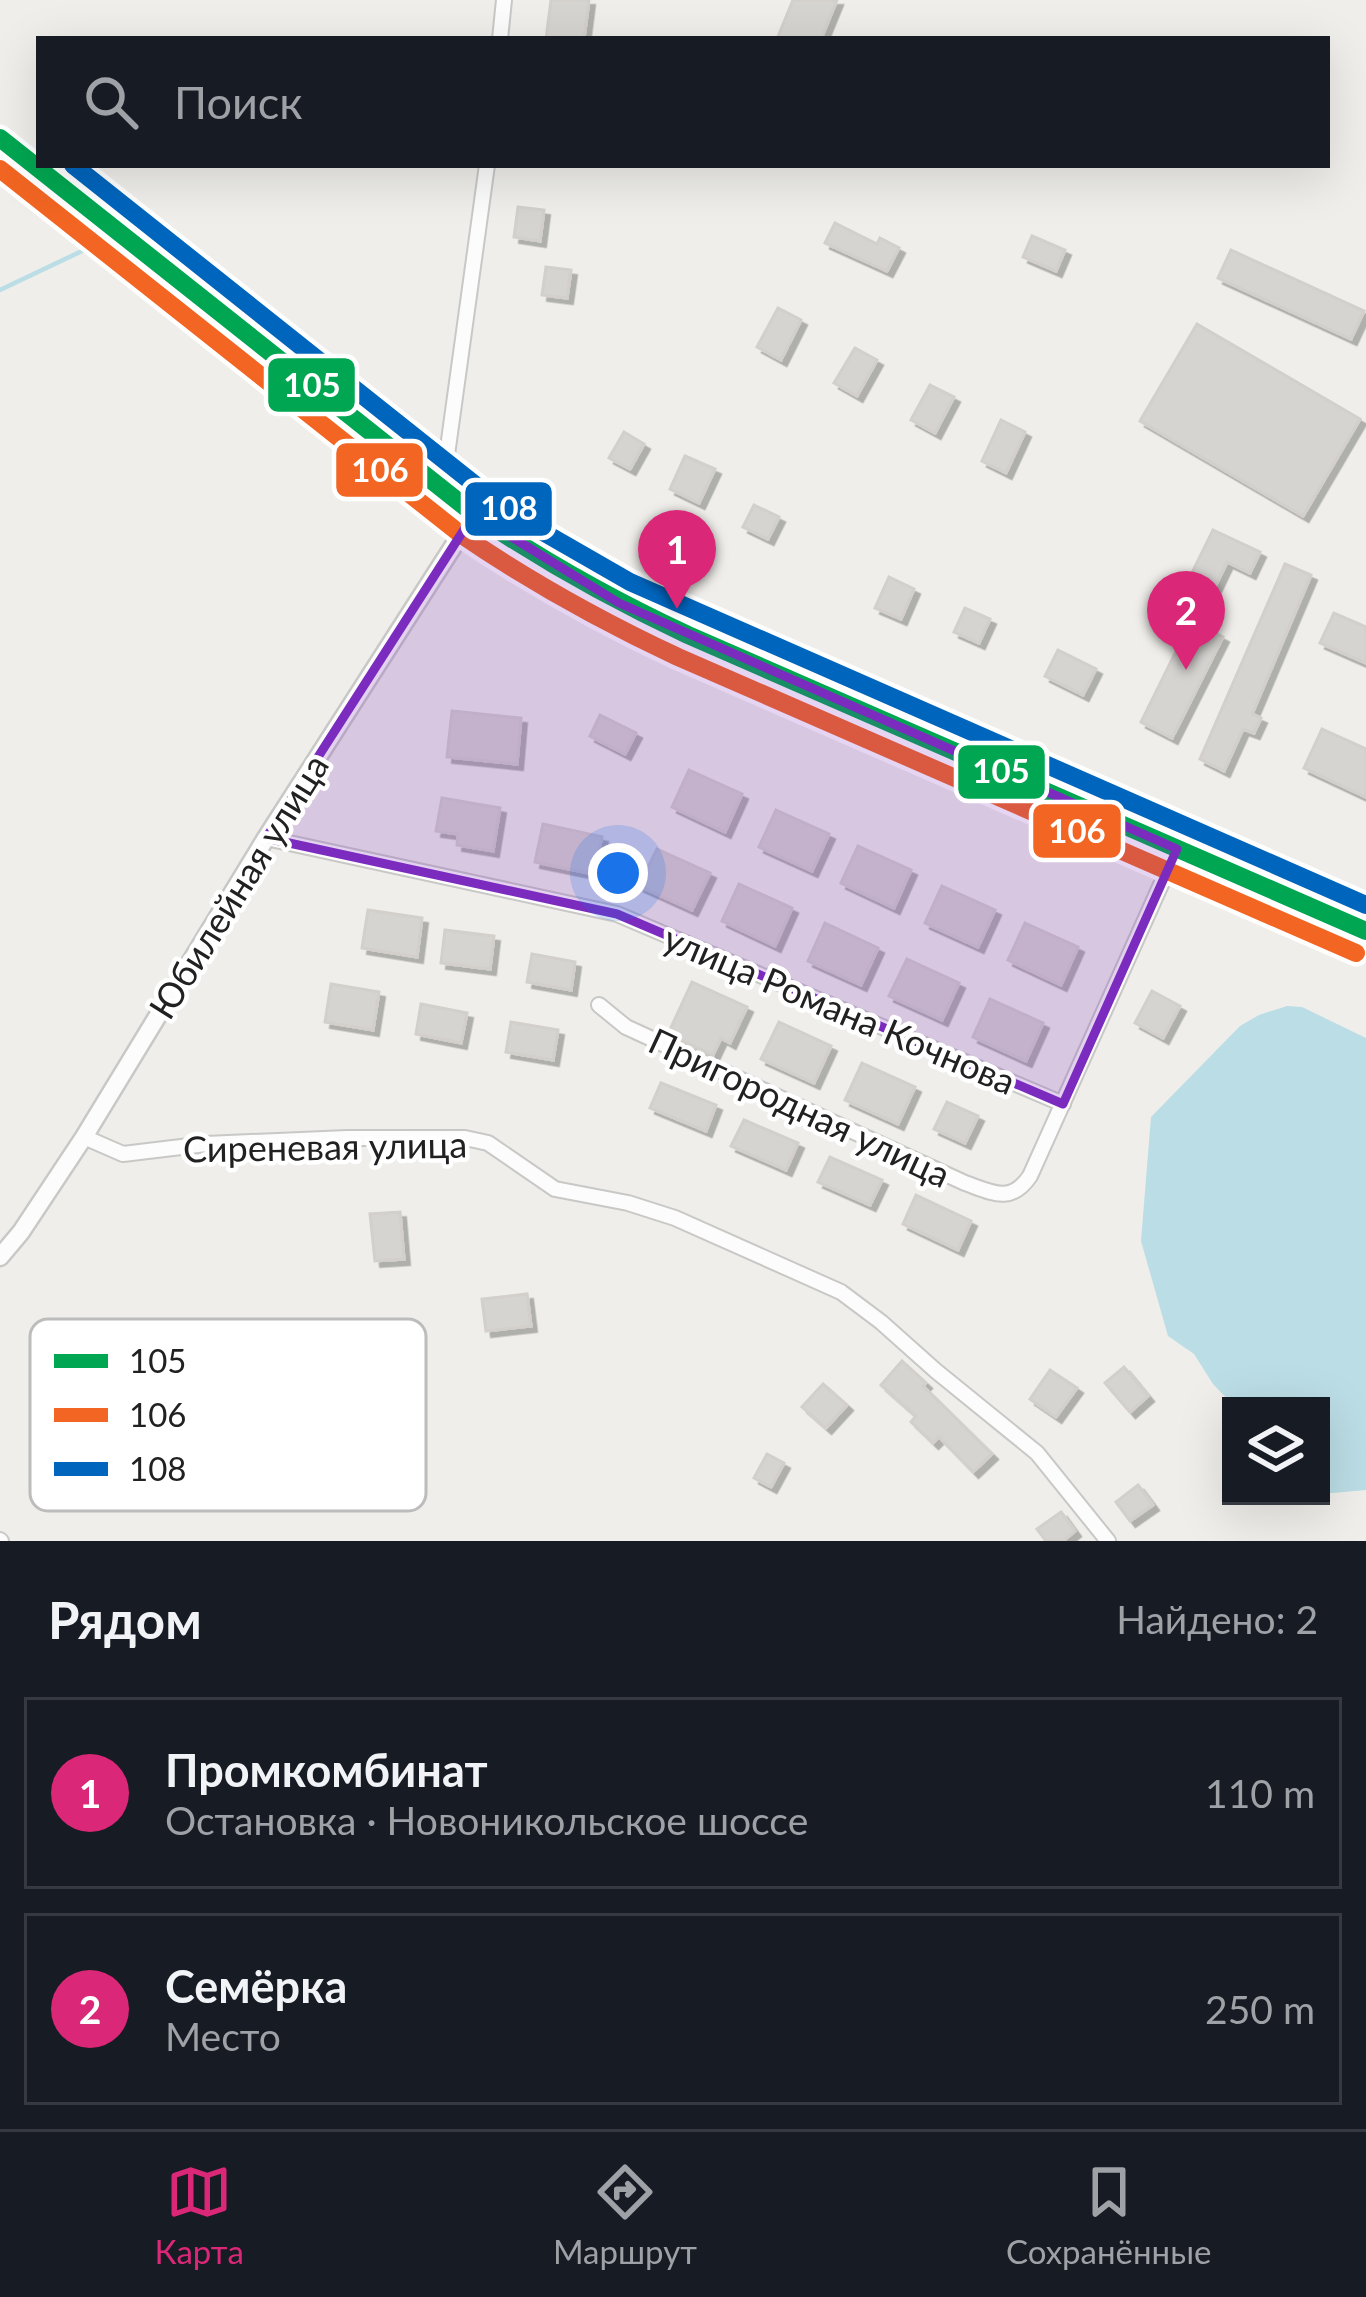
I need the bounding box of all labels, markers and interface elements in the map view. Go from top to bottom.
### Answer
search box [36,36,1330,168]
icon: search [78,69,144,135]
text: Поиск [174,75,303,129]
line badge: 105 [266,356,357,414]
text: 105 [283,364,341,404]
line badge: 106 [334,441,425,499]
text: 106 [351,449,409,489]
line badge: 108 [463,480,554,538]
text: 108 [480,487,538,527]
pin: 1 [638,510,716,609]
pin: 2 [1147,571,1225,670]
line badge: 105 [956,743,1047,801]
street label: Юбилейная улица [139,746,337,1026]
text: 105 [972,750,1030,790]
line badge: 106 [1031,802,1123,860]
text: 106 [1048,810,1106,850]
your location [588,843,648,903]
street label: улица Романа Кочнова [658,915,1022,1103]
street label: Пригородная улица [642,1018,958,1196]
street label: Сиреневая улица [183,1122,467,1170]
legend [30,1319,426,1511]
text: 105 [129,1340,186,1380]
text: 106 [129,1394,186,1434]
map controls [1222,1397,1330,1505]
button: layers [1222,1397,1330,1505]
text: 108 [129,1448,186,1488]
text: Рядом [48,1589,202,1650]
text: Найдено: 2 [1116,1596,1318,1642]
text: Промкомбинат [165,1743,488,1797]
text: 1 [79,1770,101,1816]
text: 110 m [1205,1770,1315,1816]
text: Остановка · Новоникольское шоссе [165,1797,808,1843]
text: Семёрка [165,1959,347,2013]
text: 2 [79,1986,101,2032]
text: 250 m [1205,1986,1315,2032]
text: Место [165,2013,281,2059]
tab: Карта [155,2159,244,2271]
tab: Маршрут [553,2159,697,2271]
tab: Сохранённые [1006,2159,1211,2271]

